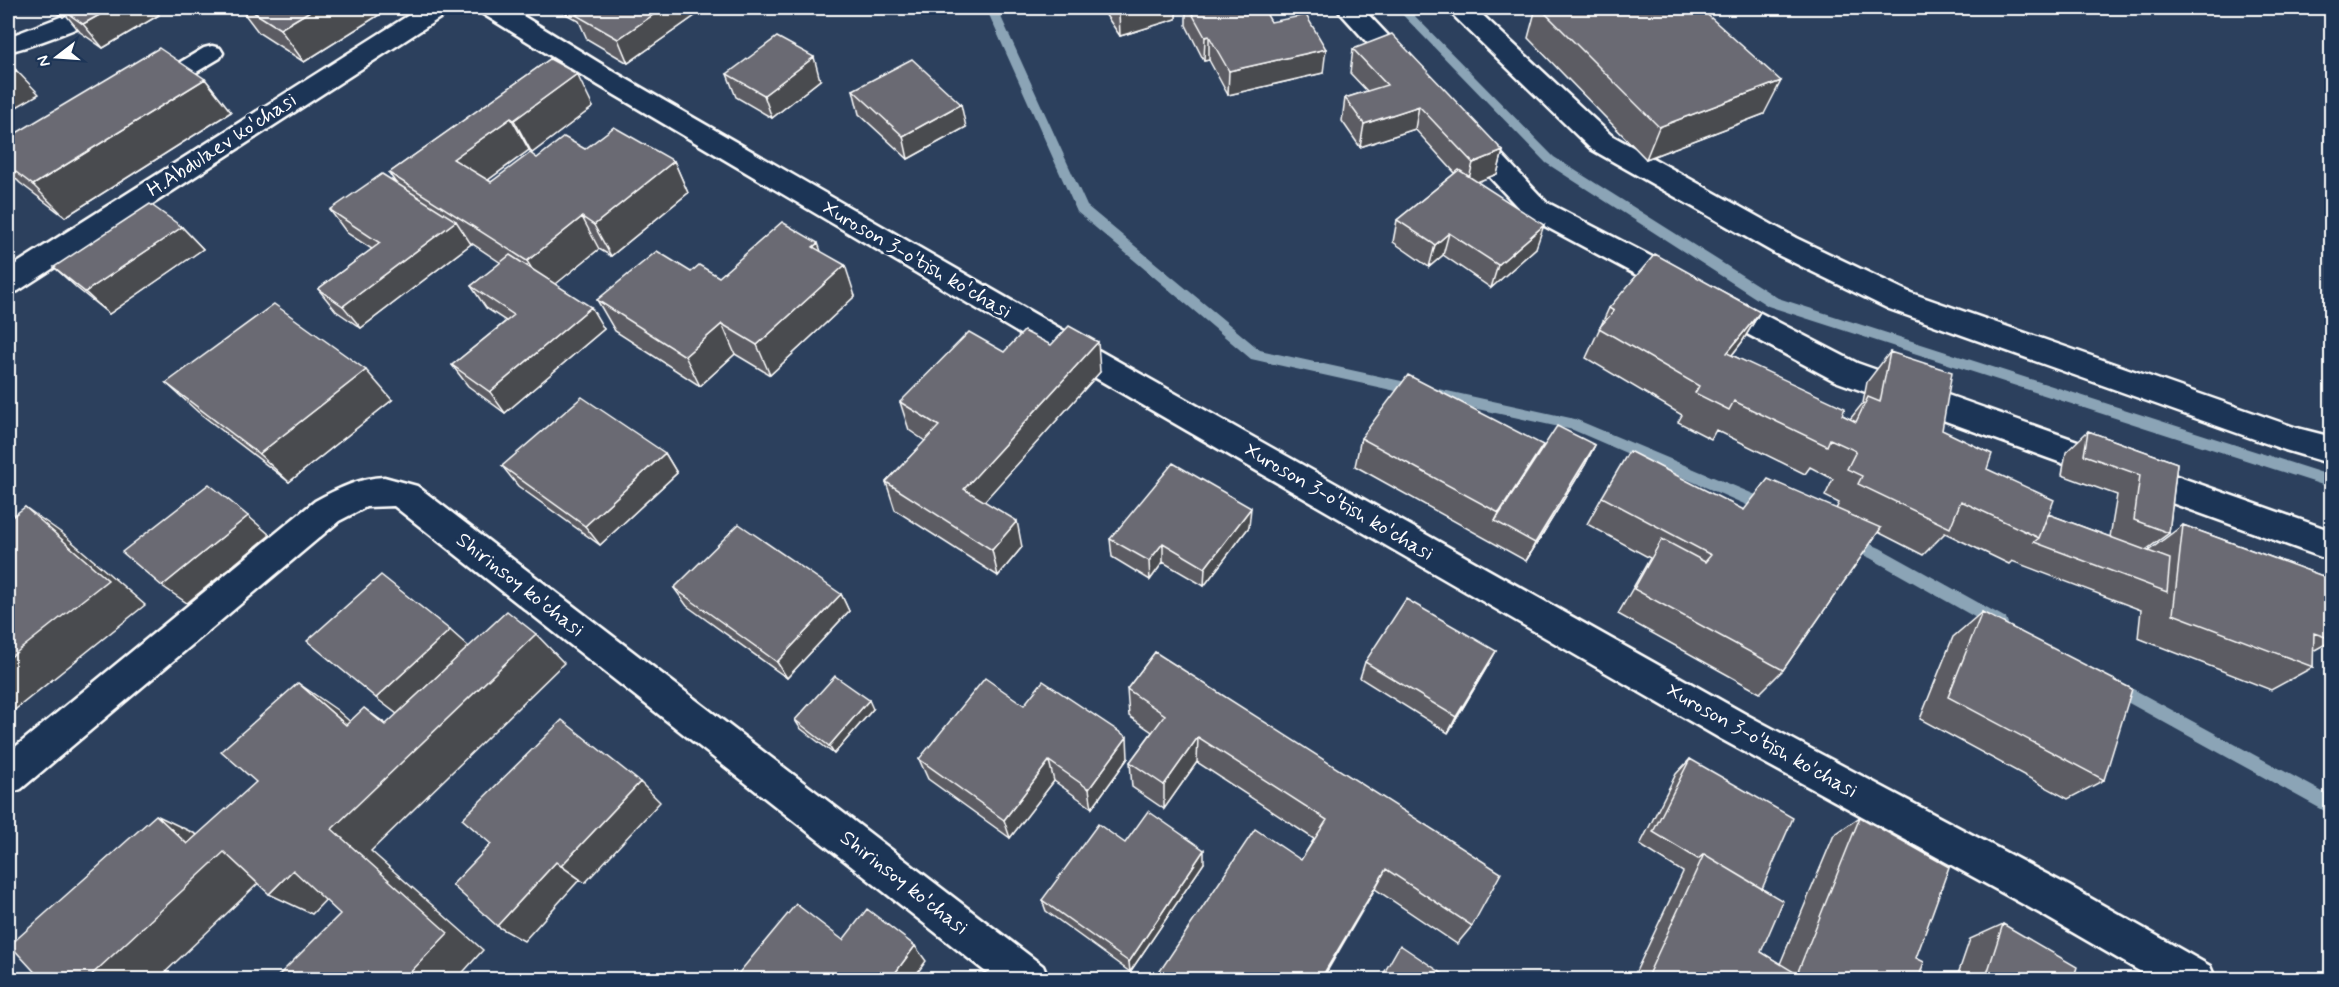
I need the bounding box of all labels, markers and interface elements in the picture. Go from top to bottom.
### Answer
north arrow [27,27,87,87]
text: N [32,53,56,69]
street label: H.Abdulaev ko'chasi [142,86,302,204]
street label: Xuroson 3-o'tish ko'chasi [817,194,1017,326]
street label: Xuroson 3-o'tish ko'chasi [1239,436,1439,568]
street label: Shirinsoy ko'chasi [450,526,590,644]
street label: Xuroson 3-o'tish ko'chasi [1661,677,1863,805]
street label: Shirinsoy ko'chasi [834,824,974,942]

